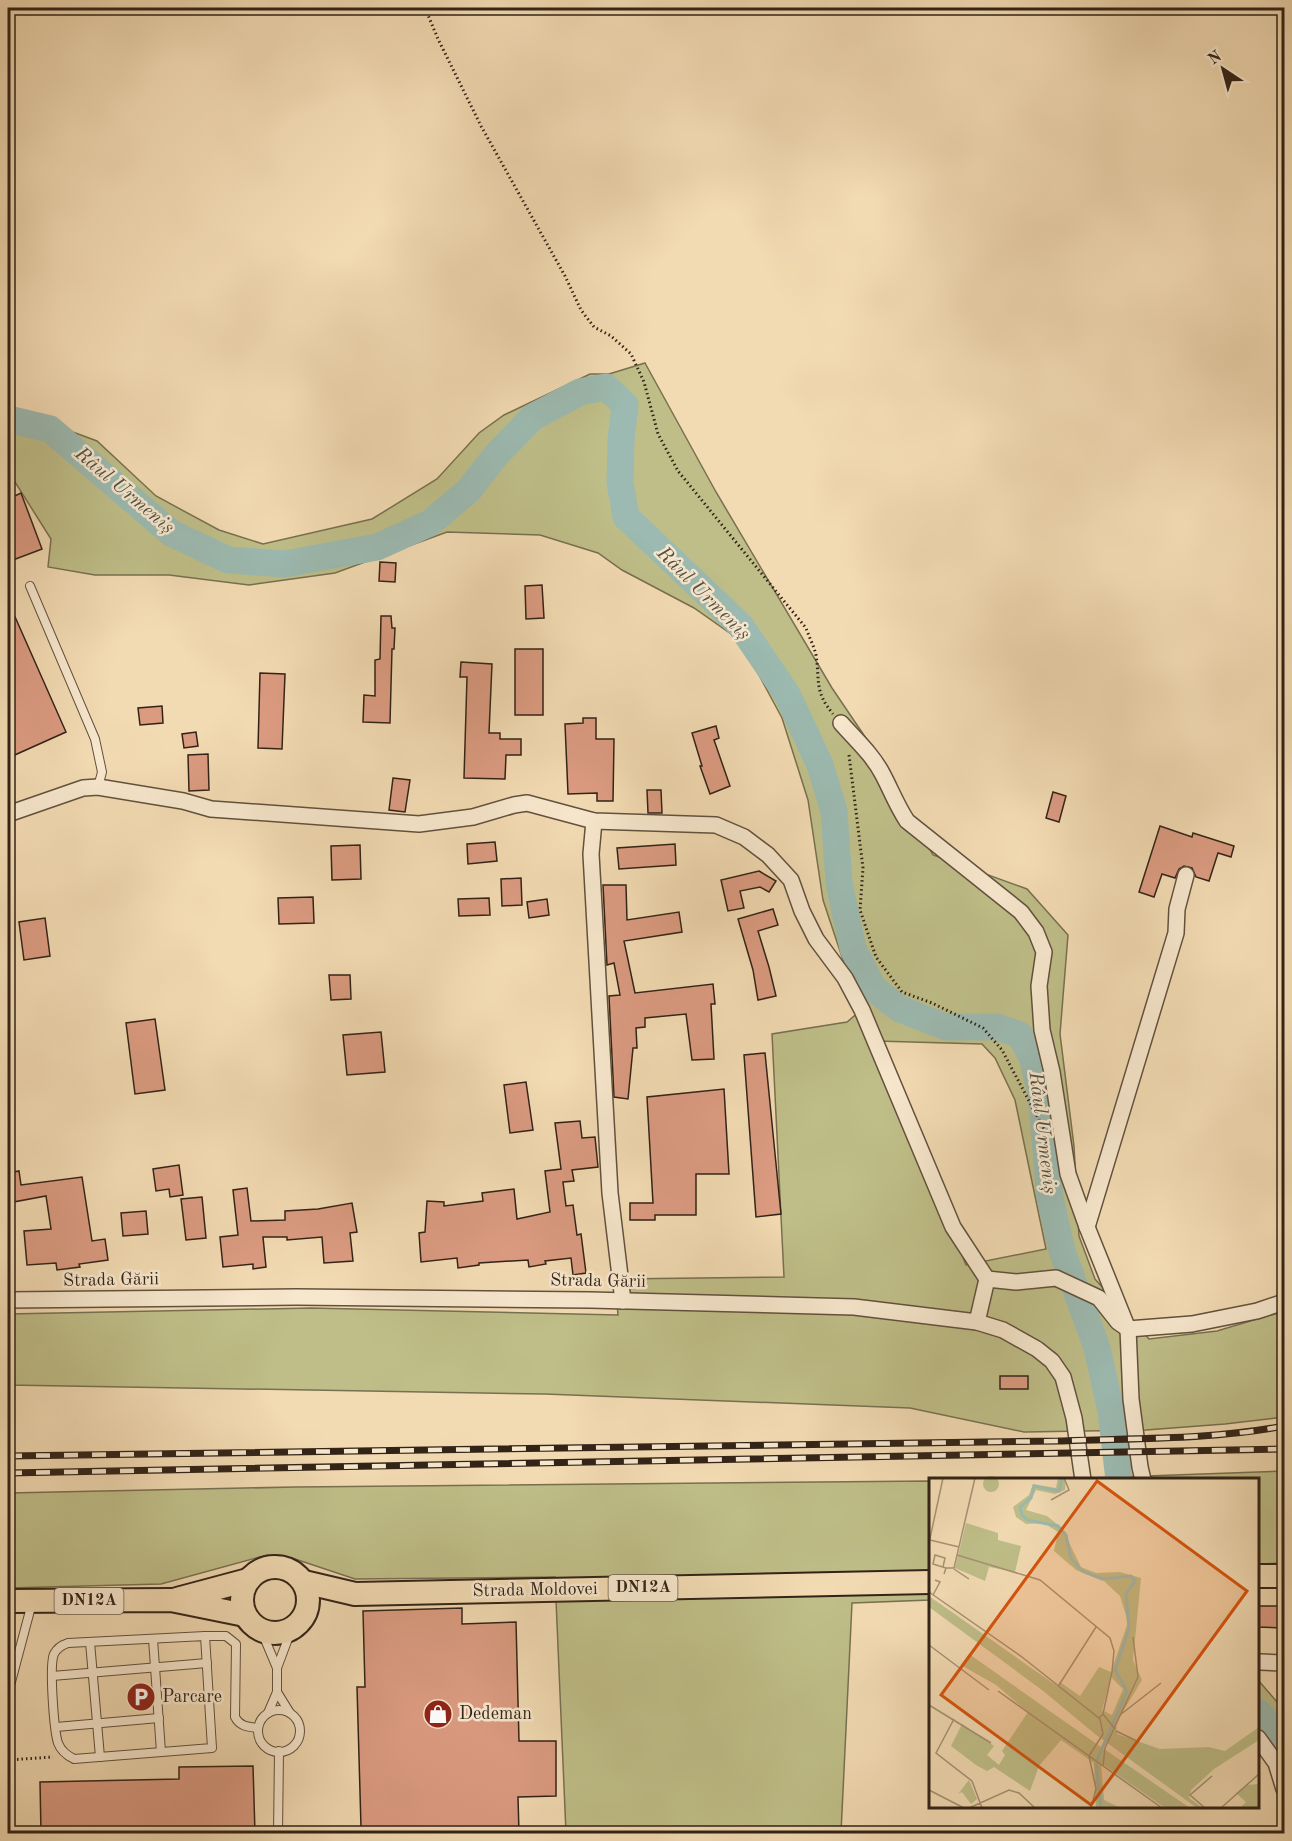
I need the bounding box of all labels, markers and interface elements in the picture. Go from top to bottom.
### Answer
north arrow [1193,39,1253,99]
text: N [1206,48,1226,69]
water label: Râul Urmeniș [70,443,178,538]
water label: Râul Urmeniș [652,543,754,645]
water label: Râul Urmeniș [1024,1070,1059,1195]
street label: Strada Gării [63,1270,159,1290]
street label: Strada Gării [550,1271,646,1291]
inset map [929,1478,1259,1808]
road number: DN12A [608,1575,678,1601]
street label: Strada Moldovei [472,1580,598,1600]
road number: DN12A [54,1588,124,1614]
parking icon: Parcare [125,1681,157,1713]
place label: Parcare [162,1688,222,1706]
shop icon: Dedeman [422,1698,454,1730]
place label: Dedeman [459,1705,532,1723]

